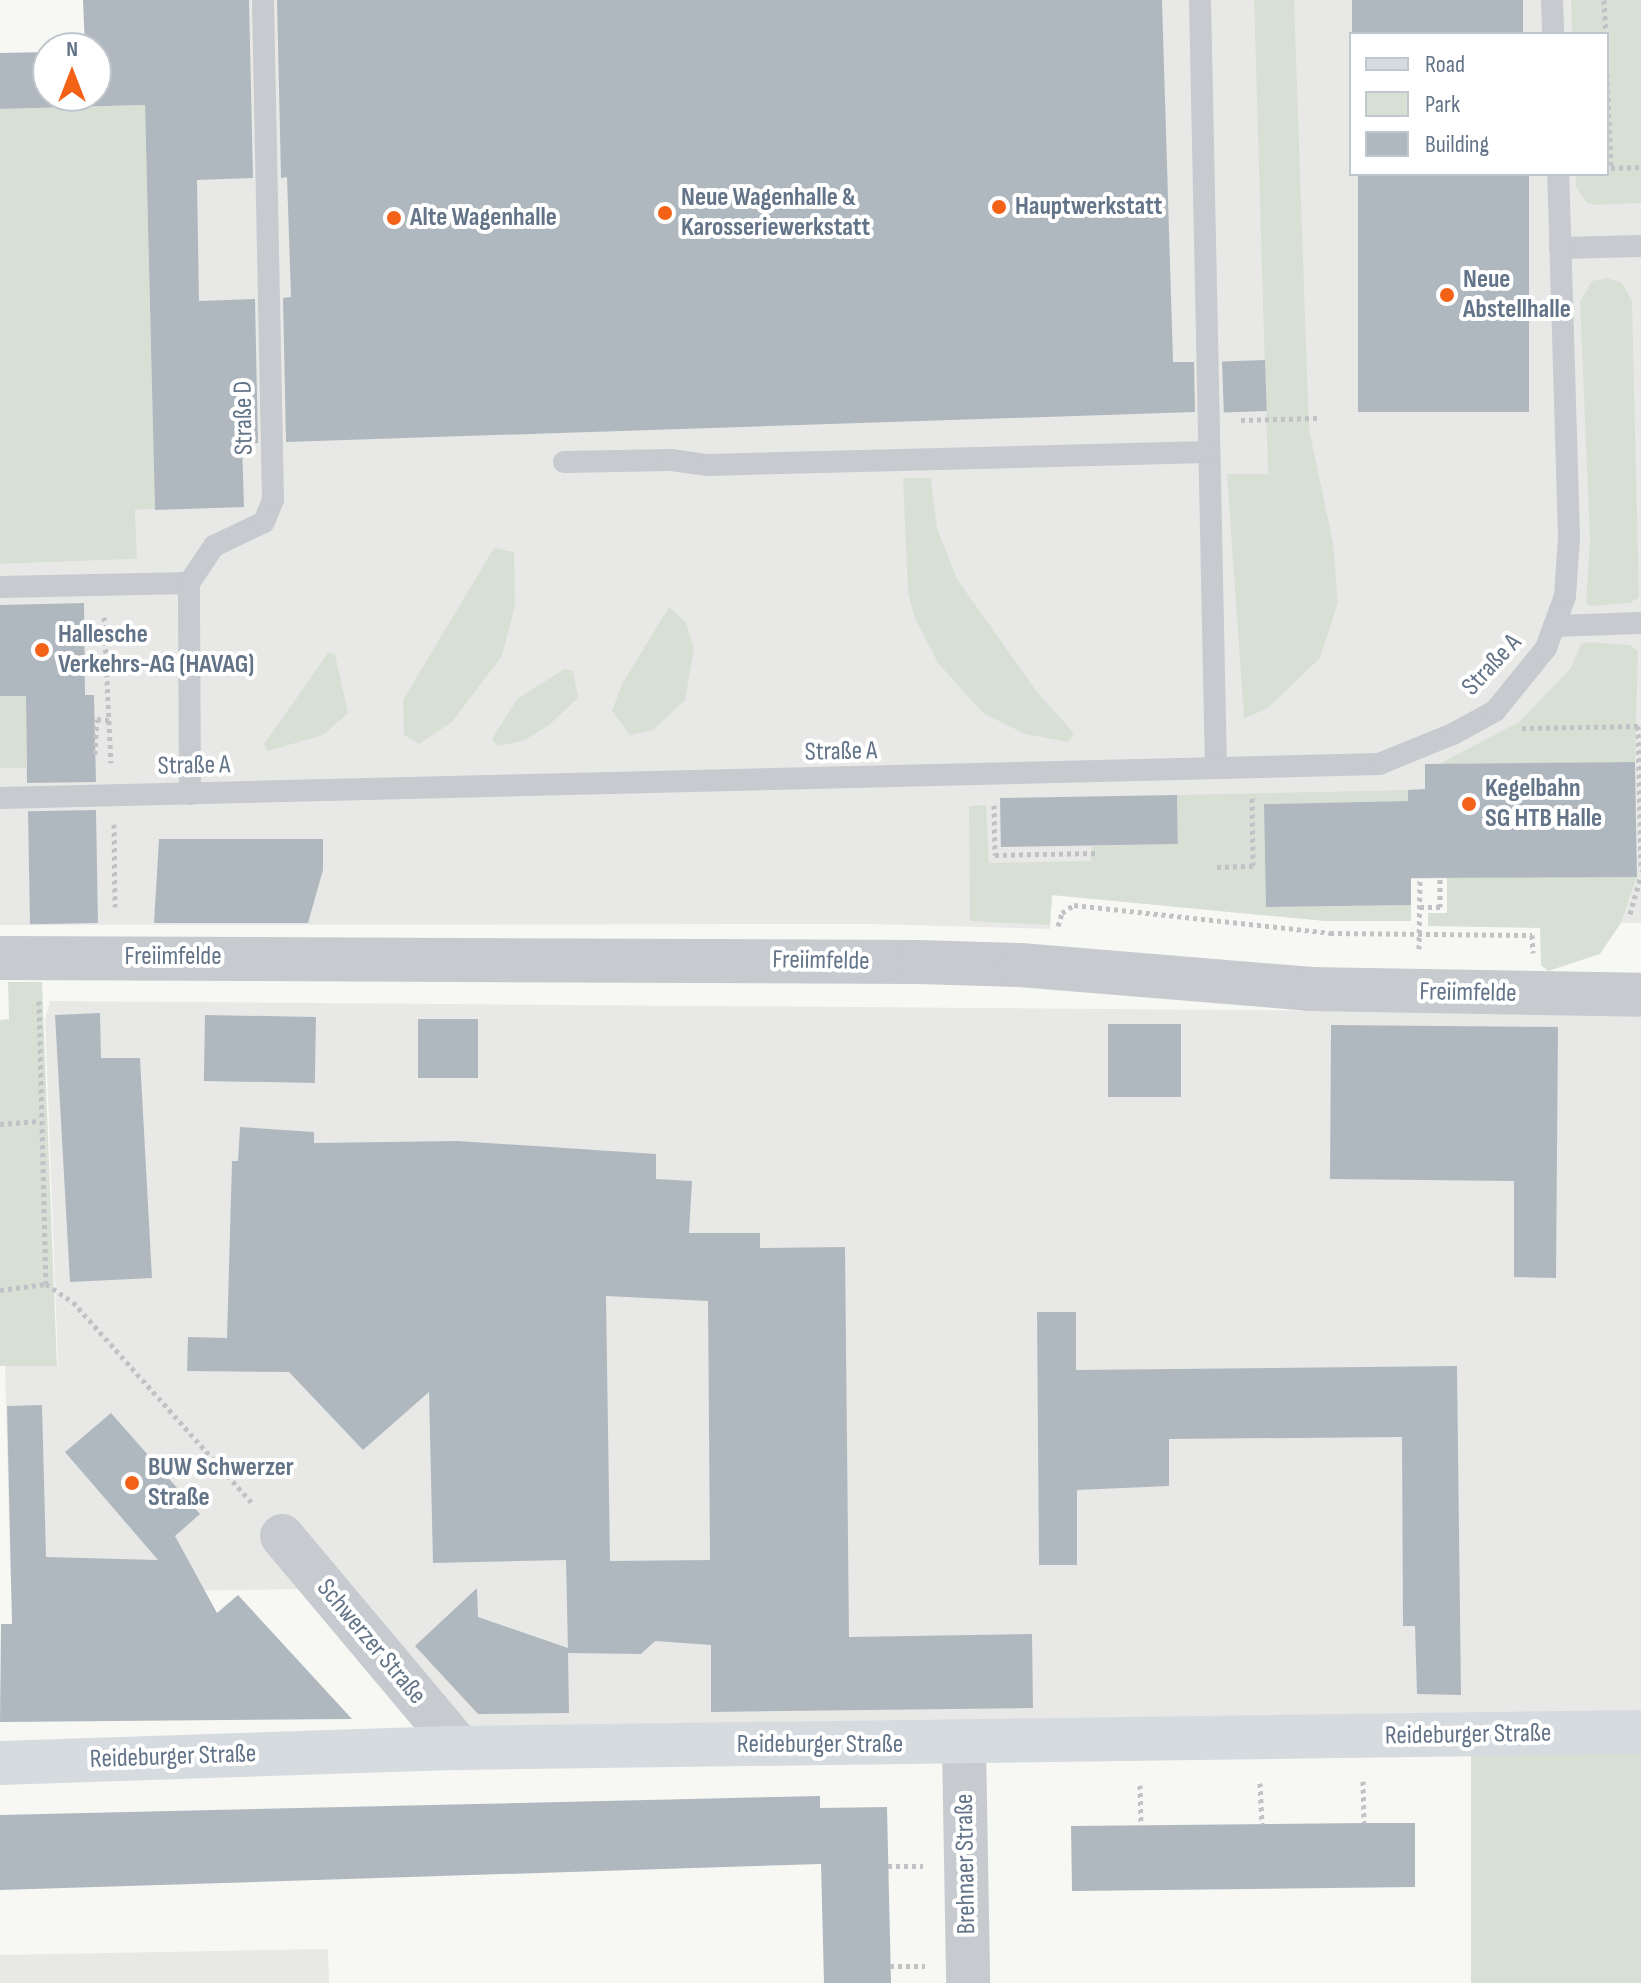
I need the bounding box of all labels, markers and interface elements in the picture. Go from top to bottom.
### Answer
north arrow [32,32,112,112]
legend [1349,32,1609,176]
text: N [66,36,78,63]
text: Road [1425,50,1465,79]
text: Park [1425,90,1460,119]
text: Building [1425,130,1489,159]
place label: Neue Wagenhalle & Karosseriewerkstatt [681,182,870,244]
place label: Hauptwerkstatt [1015,191,1162,223]
marker: Hauptwerkstatt [990,198,1008,216]
place label: Alte Wagenhalle [410,202,557,234]
marker: Neue Wagenhalle & Karosseriewerkstatt [656,204,674,222]
marker: Alte Wagenhalle [385,209,403,227]
place label: Neue Abstellhalle [1463,264,1571,326]
marker: Neue Abstellhalle [1438,286,1456,304]
street label: Straße D [228,381,260,455]
place label: Hallesche Verkehrs-AG (HAVAG) [58,619,254,680]
street label: Straße A [1456,628,1528,702]
marker: Hallesche Verkehrs-AG (HAVAG) [33,641,51,659]
street label: Straße A [804,736,878,768]
street label: Straße A [157,750,231,782]
place label: Kegelbahn SG HTB Halle [1485,773,1602,834]
marker: Kegelbahn SG HTB Halle [1460,795,1478,813]
street label: Freiimfelde [124,941,222,973]
street label: Freiimfelde [772,945,870,977]
street label: Freiimfelde [1419,977,1517,1009]
place label: BUW Schwerzer Straße [148,1452,294,1514]
marker: BUW Schwerzer Straße [123,1474,141,1492]
street label: Schwerzer Straße [310,1573,432,1711]
street label: Reideburger Straße [1384,1718,1552,1752]
street label: Reideburger Straße [737,1729,903,1761]
street label: Reideburger Straße [89,1739,257,1775]
street label: Brehnaer Straße [949,1793,983,1935]

